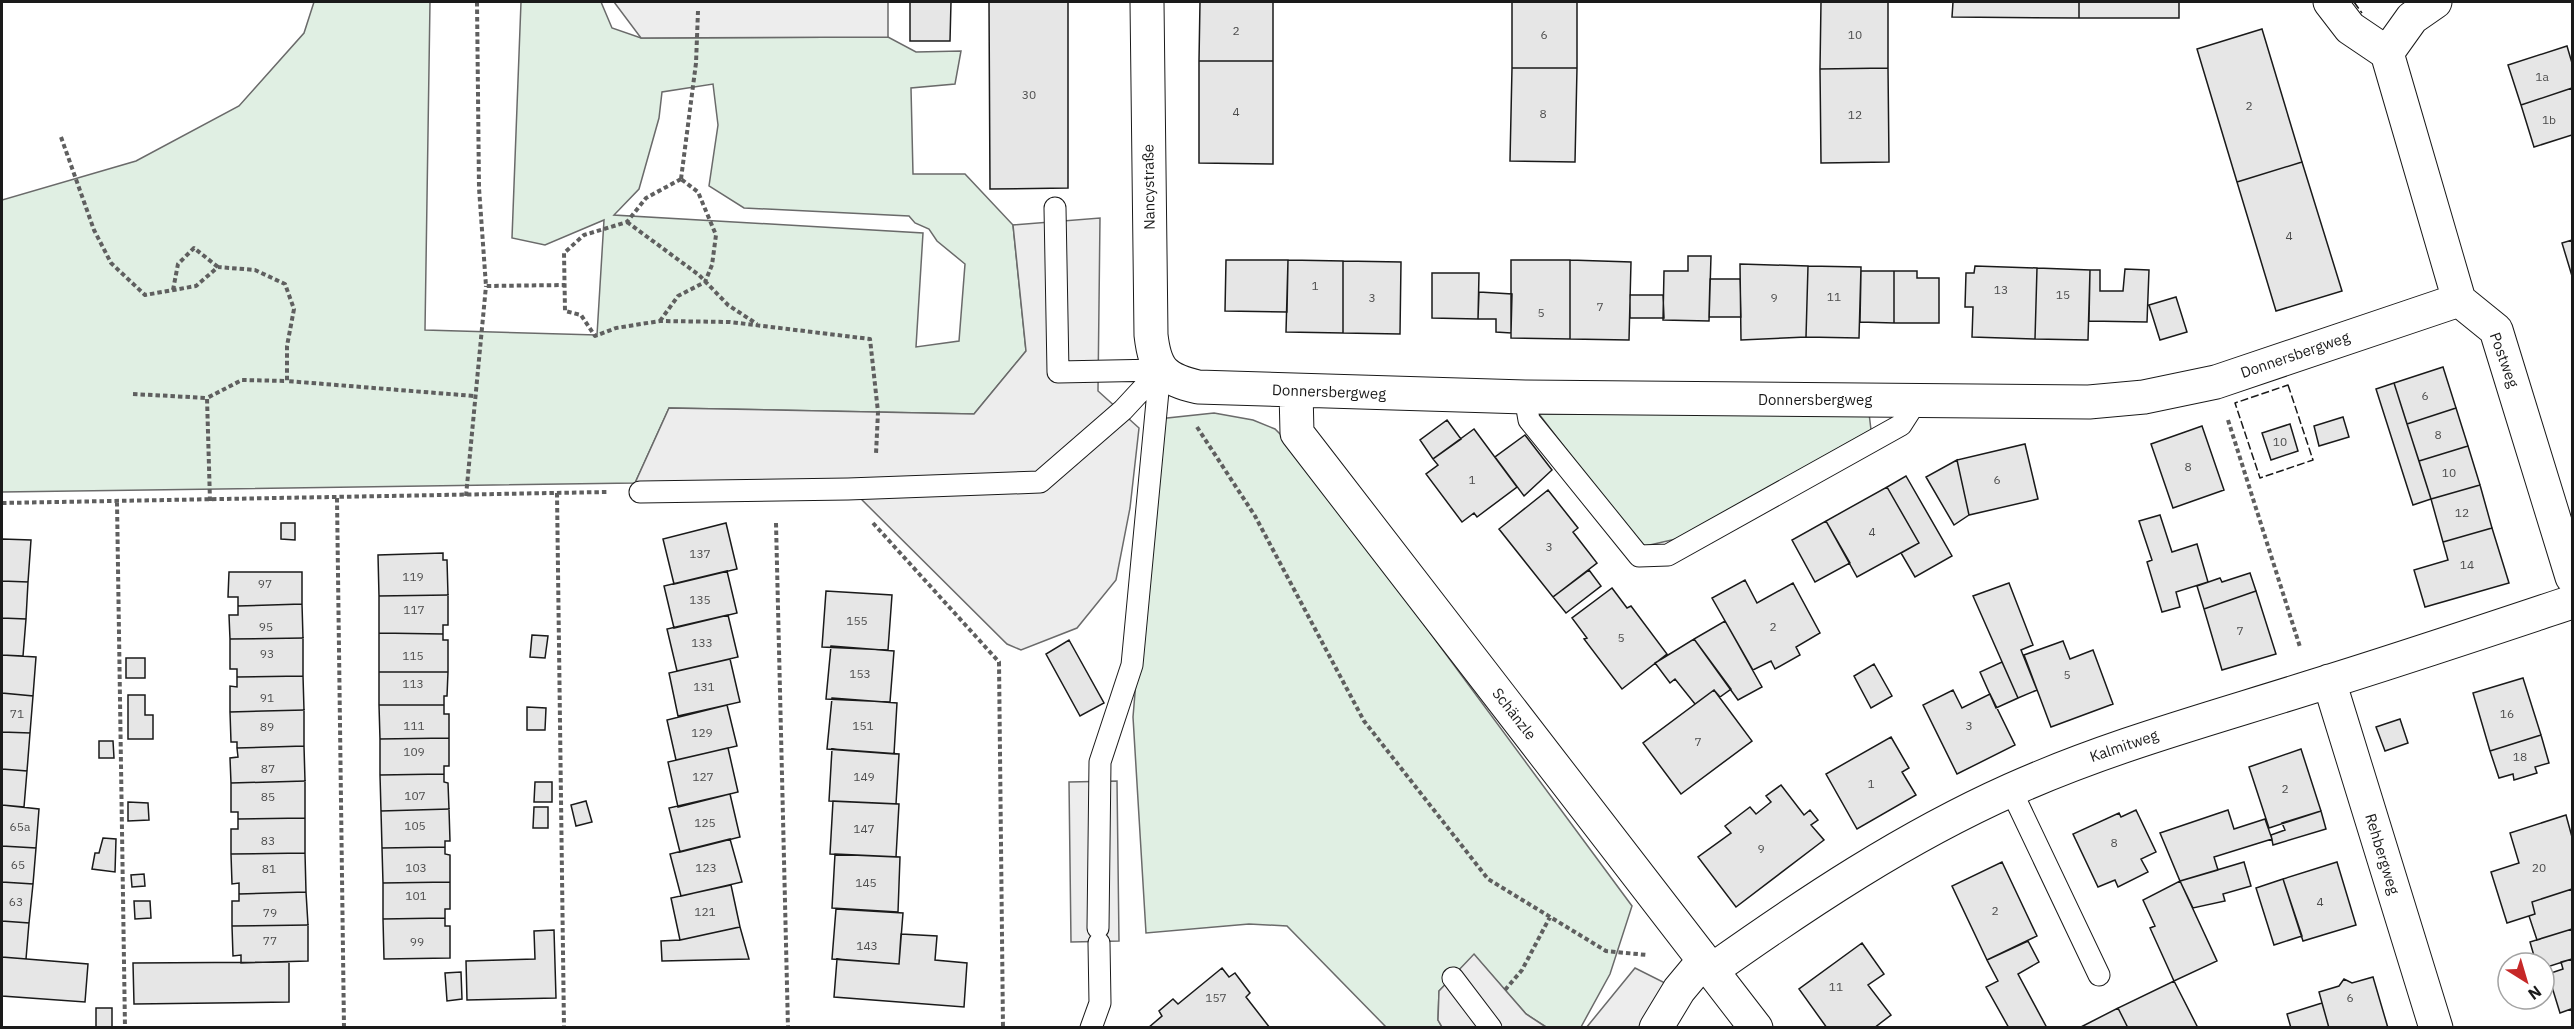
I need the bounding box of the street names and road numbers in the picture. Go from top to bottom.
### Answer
street label: Nancystraße [1138,144,1159,230]
street label: Donnersbergweg [2238,327,2352,382]
street label: Postweg [2486,330,2523,390]
street label: Donnersbergweg [1272,380,1387,403]
street label: Donnersbergweg [1758,390,1872,409]
street label: Schänzle [1488,684,1541,743]
street label: Kalmitweg [2087,725,2161,766]
street label: Rehbergweg [2361,811,2404,897]

